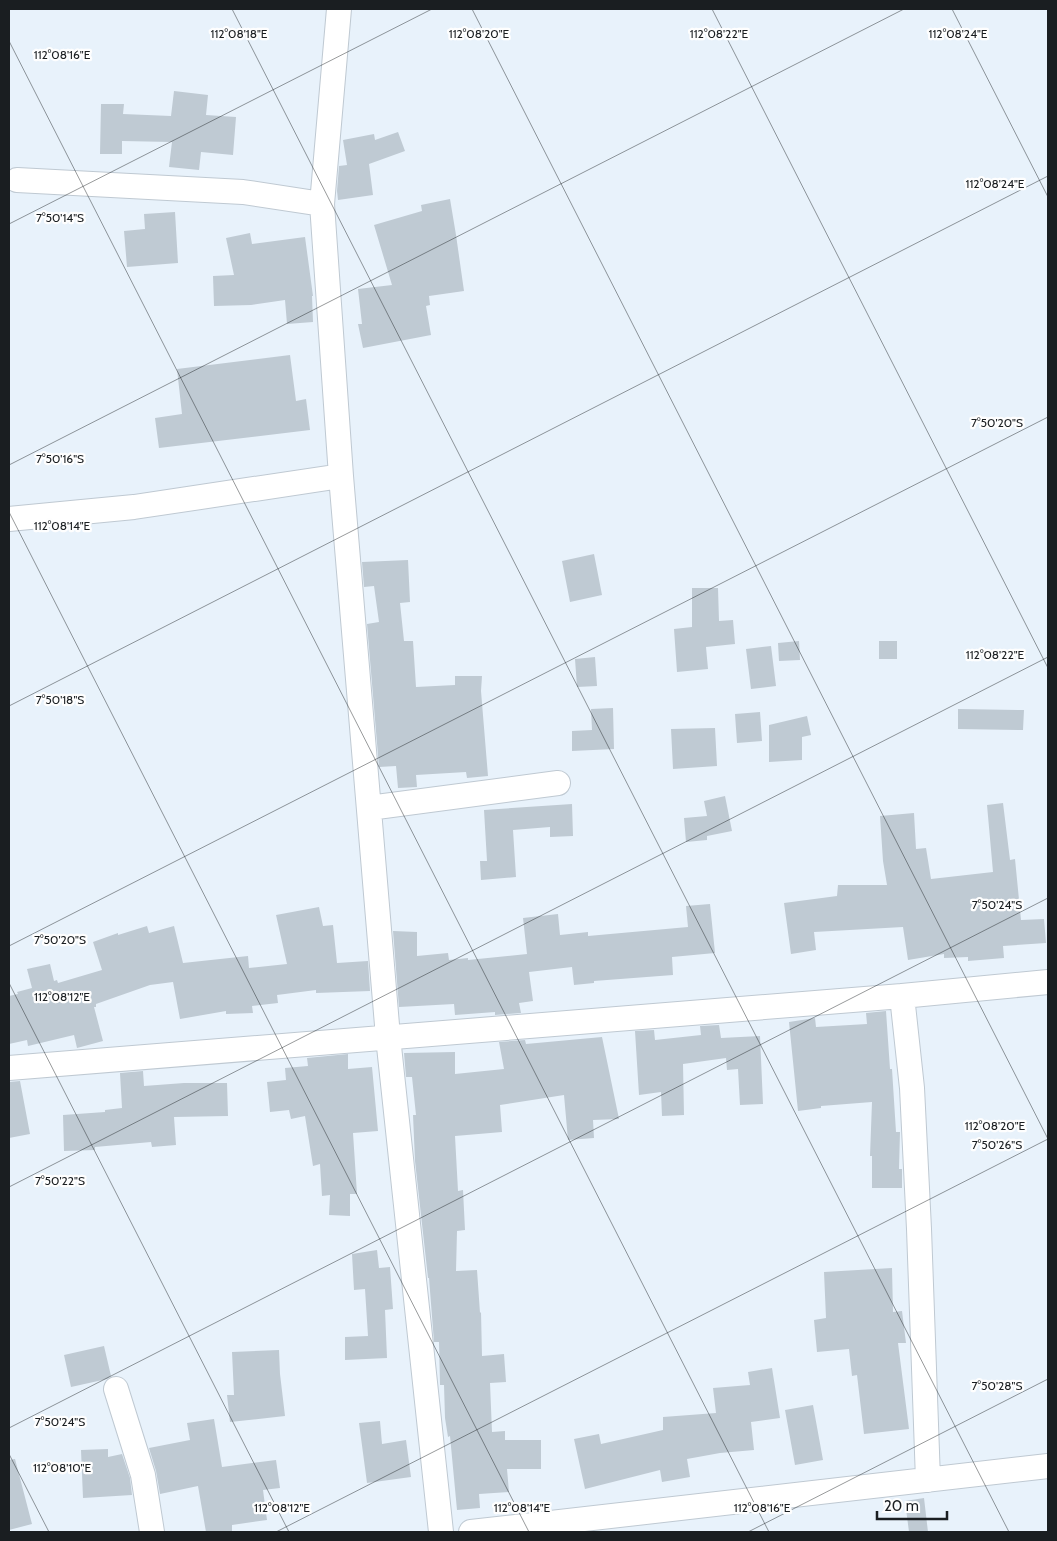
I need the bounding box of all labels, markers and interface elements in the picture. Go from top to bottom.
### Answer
text: 112°08'18"E [210,26,268,41]
text: 112°08'20"E [449,26,510,41]
text: 112°08'22"E [690,26,749,41]
text: 112°08'24"E [929,26,988,41]
text: 112°08'16"E [34,47,91,62]
text: 112°08'24"E [966,176,1025,191]
text: 7°50'14"S [36,210,84,225]
text: 7°50'20"S [971,415,1023,430]
text: 7°50'16"S [36,451,84,466]
text: 112°08'14"E [34,518,91,533]
text: 112°08'22"E [966,647,1025,662]
text: 7°50'18"S [36,692,84,707]
text: 7°50'24"S [972,897,1022,912]
text: 7°50'20"S [34,932,86,947]
text: 112°08'12"E [34,989,90,1004]
text: 112°08'20"E [965,1118,1026,1133]
text: 7°50'26"S [972,1137,1022,1152]
text: 7°50'22"S [35,1173,85,1188]
text: 7°50'28"S [972,1378,1022,1393]
text: 7°50'24"S [35,1414,85,1429]
text: 112°08'10"E [33,1460,91,1475]
scale bar [877,1488,947,1520]
text: 20 m [884,1497,919,1515]
text: 112°08'12"E [254,1500,310,1515]
text: 112°08'14"E [494,1500,551,1515]
text: 112°08'16"E [734,1500,791,1515]

